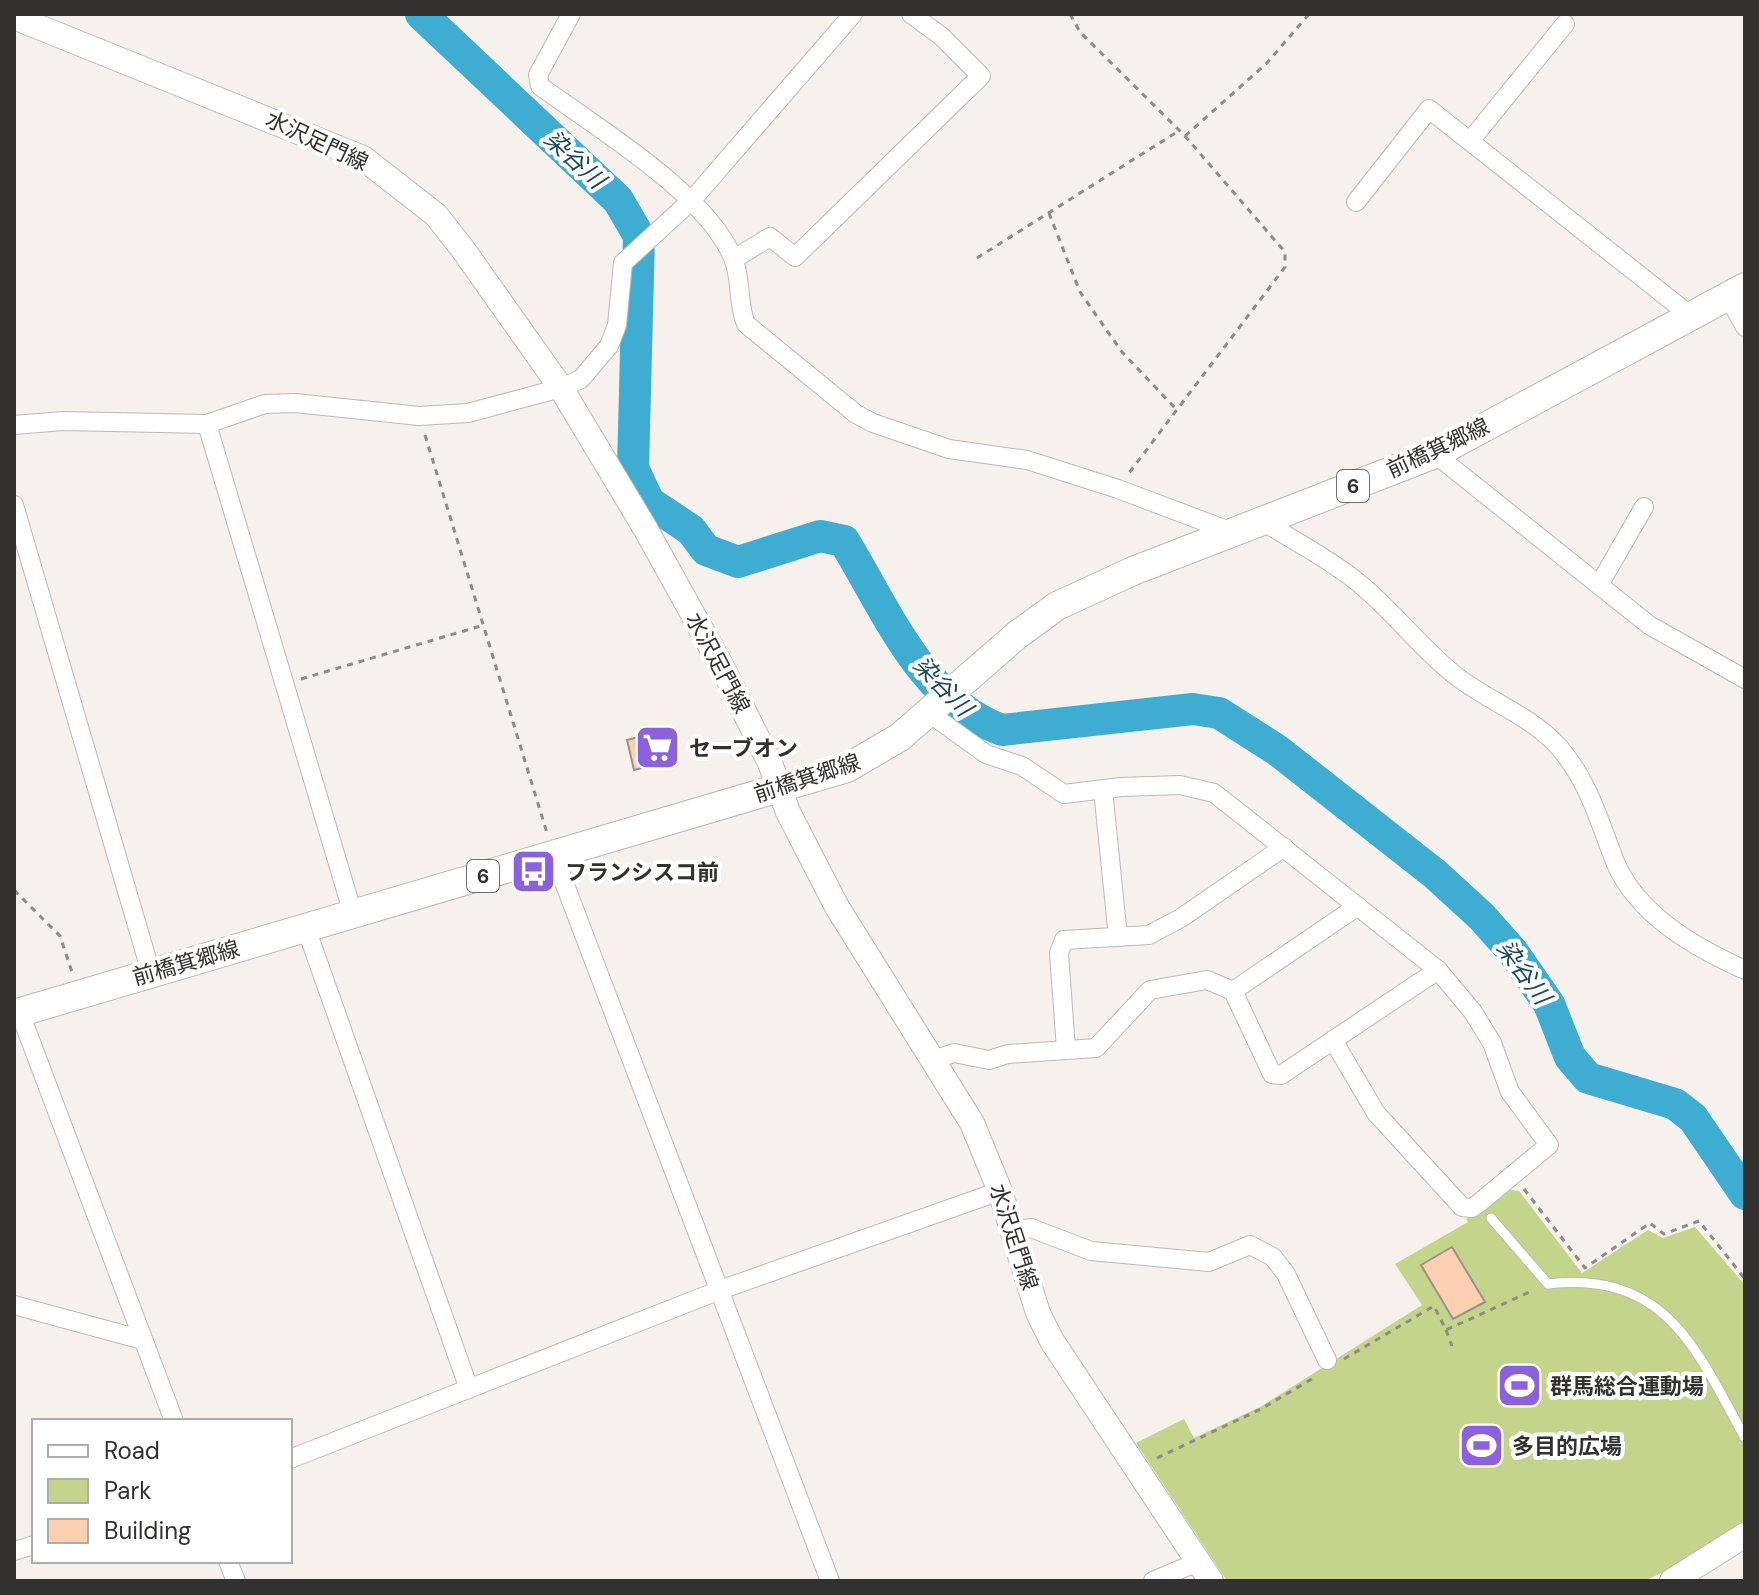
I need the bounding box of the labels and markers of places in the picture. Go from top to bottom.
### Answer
supermarket icon: セーブオン [634,724,682,772]
place label: セーブオン [689,734,798,763]
bus stop icon: フランシスコ前 [510,848,558,896]
place label: フランシスコ前 [565,858,719,887]
sports icon: 群馬総合運動場 [1495,1362,1543,1410]
place label: 群馬総合運動場 [1550,1372,1704,1401]
sports icon: 多目的広場 [1457,1422,1505,1470]
place label: 多目的広場 [1512,1432,1622,1461]

